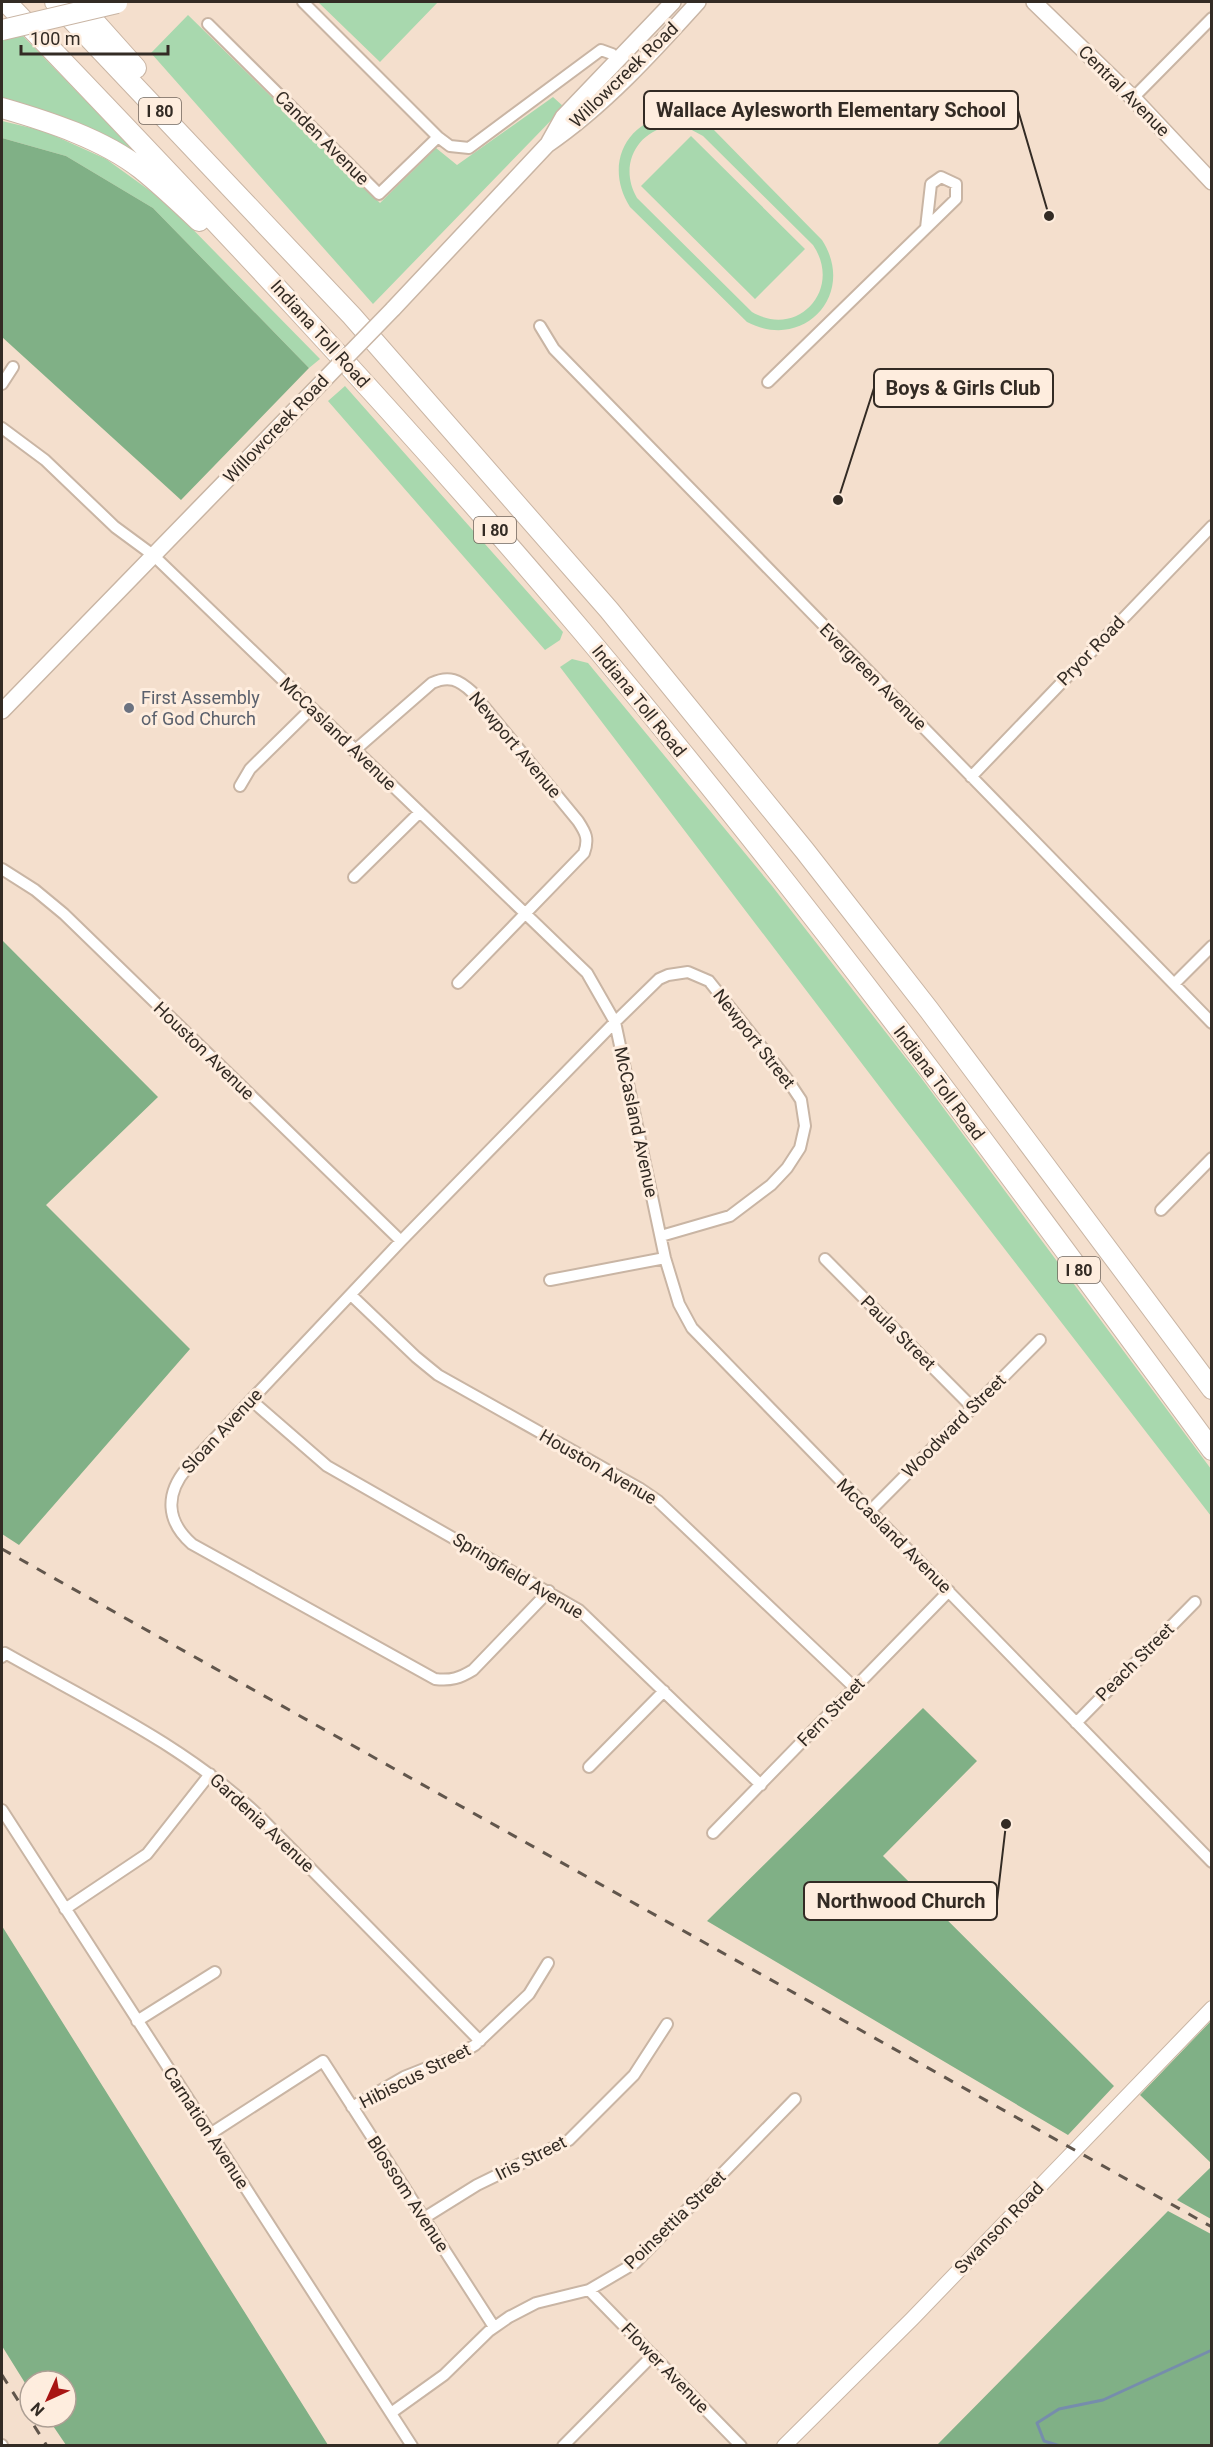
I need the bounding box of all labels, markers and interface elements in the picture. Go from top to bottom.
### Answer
scale bar [21,18,168,56]
street label: Willowcreek Road [565,18,682,132]
text: 100 m [30,28,81,49]
street label: Central Avenue [1074,41,1174,141]
street label: Canden Avenue [271,86,374,189]
callout: Wallace Aylesworth Elementary School [644,91,1018,129]
road number: I 80 [139,98,181,124]
text: Wallace Aylesworth Elementary School [656,98,1006,122]
street label: Indiana Toll Road [267,275,374,392]
callout: Boys & Girls Club [874,369,1053,407]
street label: Willowcreek Road [219,370,333,487]
text: Boys & Girls Club [886,376,1040,400]
road number: I 80 [474,517,516,543]
street label: Pryor Road [1052,612,1129,690]
street label: Evergreen Avenue [816,619,931,734]
street label: Indiana Toll Road [588,641,691,761]
street label: McCasland Avenue [276,673,401,795]
place label: First Assembly of God Church [141,687,260,729]
street label: Newport Avenue [465,687,566,802]
marker: First Assembly of God Church [122,701,136,715]
street label: Newport Street [709,985,800,1093]
street label: Houston Avenue [150,997,259,1104]
street label: Indiana Toll Road [890,1021,989,1144]
street label: McCasland Avenue [610,1045,663,1199]
road number: I 80 [1058,1257,1100,1283]
street label: Paula Street [857,1291,940,1374]
street label: Woodward Street [898,1369,1010,1482]
street label: Sloan Avenue [177,1384,266,1477]
street label: Houston Avenue [536,1425,660,1509]
street label: McCasland Avenue [833,1474,956,1597]
street label: Springfield Avenue [449,1528,587,1623]
street label: Peach Street [1091,1618,1178,1705]
street label: Fern Street [793,1673,869,1750]
street label: Gardenia Avenue [206,1769,319,1876]
callout: Northwood Church [804,1882,997,1920]
text: Northwood Church [817,1889,985,1913]
street label: Hibiscus Street [356,2039,474,2113]
street label: Carnation Avenue [159,2063,254,2193]
street label: Iris Street [492,2131,570,2184]
street label: Blossom Avenue [363,2132,454,2256]
street label: Poinsettia Street [620,2166,730,2273]
street label: Swanson Road [950,2177,1048,2278]
street label: Flower Avenue [617,2318,714,2417]
north arrow [18,2369,78,2429]
text: N [27,2399,48,2420]

